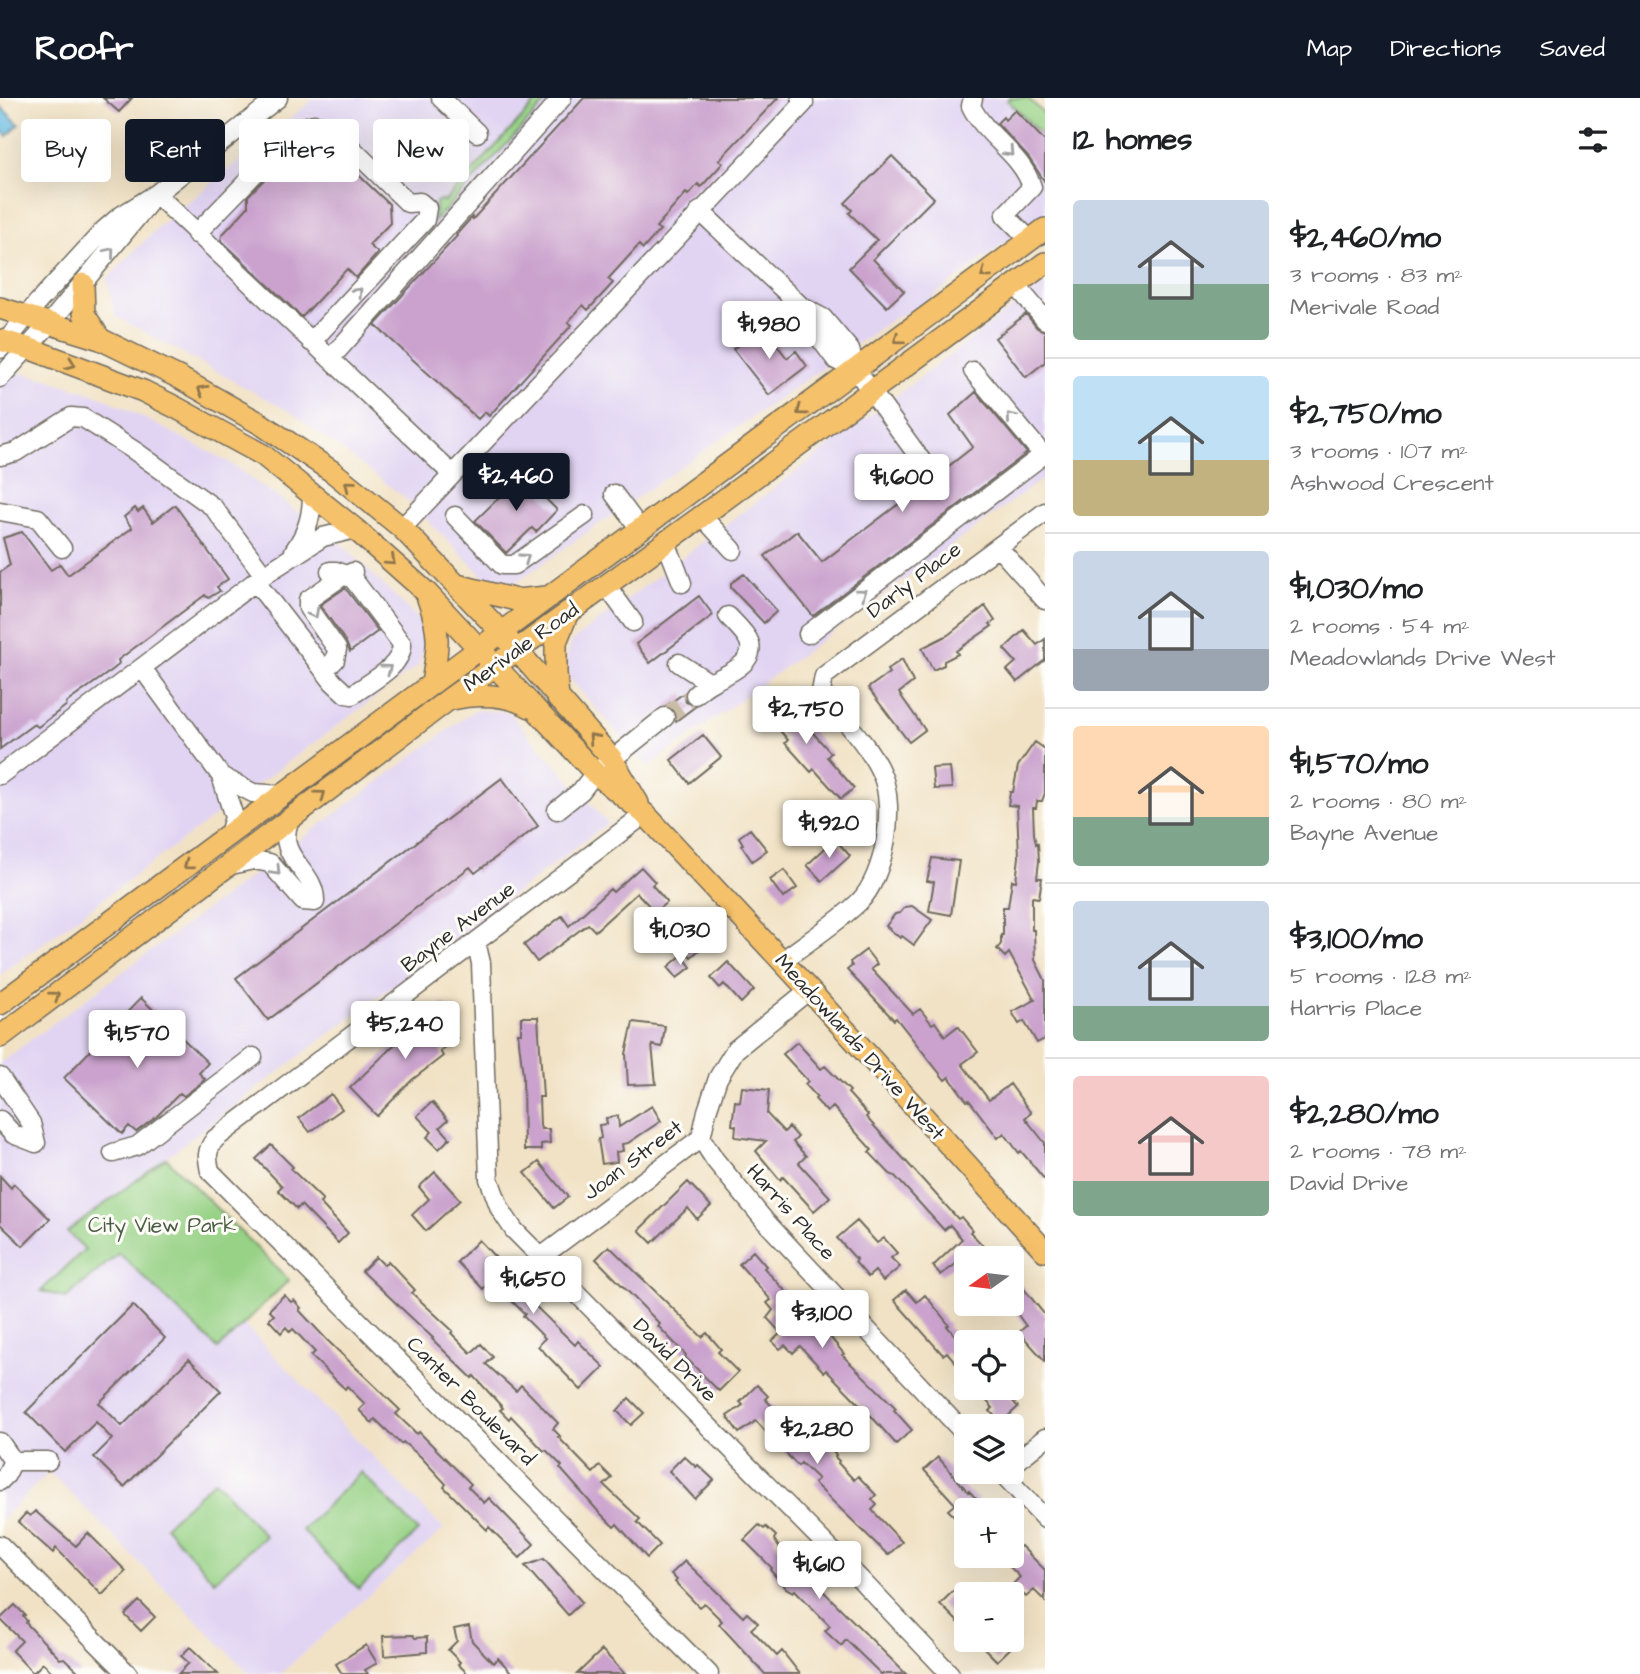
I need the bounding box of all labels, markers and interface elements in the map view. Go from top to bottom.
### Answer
text: Roofr [35,26,133,72]
text: Map [1307,32,1352,66]
text: Directions [1390,32,1502,66]
text: Saved [1540,32,1605,66]
chip: Buy [21,119,111,182]
chip: Rent [125,119,225,182]
chip: Filters [239,119,359,182]
chip: New [373,119,469,182]
text: 12 homes [1073,119,1192,161]
icon: filters [1574,121,1612,159]
one-way arrow [1000,144,1013,157]
text: $2,460/mo [1290,217,1441,259]
icon: home [1129,228,1213,312]
one-way arrow [102,247,114,260]
text: 3 rooms · 83 m² [1290,259,1463,291]
one-way arrow [980,266,993,279]
one-way arrow [350,287,362,300]
text: Merivale Road [1290,291,1439,323]
pin: $1,980 [712,302,826,361]
text: $1,980 [738,308,800,340]
one-way arrow [893,331,906,343]
one-way arrow [65,355,77,369]
one-way arrow [196,385,209,398]
text: $2,750/mo [1290,393,1442,435]
one-way arrow [796,402,809,415]
icon: home [1129,404,1213,488]
one-way arrow [1007,412,1019,425]
text: 3 rooms · 107 m² [1290,435,1468,467]
pin: $2,460 [459,454,573,513]
pin: $1,600 [845,454,959,514]
text: $2,460 [479,460,553,492]
text: $1,600 [870,461,934,493]
text: Ashwood Crescent [1290,467,1494,499]
one-way arrow [344,480,356,493]
street label: Darly Place [861,535,968,627]
one-way arrow [383,553,396,566]
one-way arrow [517,554,530,566]
text: $1,030/mo [1290,568,1423,610]
icon: home [1129,579,1213,663]
one-way arrow [854,588,867,601]
street label: Merivale Road [457,595,585,699]
one-way arrow [305,606,319,619]
text: 2 rooms · 54 m² [1290,610,1470,642]
text: Meadowlands Drive West [1290,642,1555,674]
one-way arrow [380,664,392,677]
pin: $2,750 [749,686,863,746]
text: $2,750 [769,693,844,725]
one-way arrow [589,733,601,746]
text: $1,570/mo [1290,743,1428,785]
icon: home [1129,754,1213,838]
text: 2 rooms · 80 m² [1290,785,1467,817]
one-way arrow [313,791,326,804]
pin: $1,920 [772,800,886,860]
text: $1,920 [799,807,859,839]
text: Bayne Avenue [1290,817,1439,849]
one-way arrow [183,856,195,869]
one-way arrow [267,862,280,875]
street label: Bayne Avenue [395,875,522,981]
pin: $1,030 [623,908,737,967]
text: $1,030 [650,914,710,946]
text: $3,100/mo [1290,918,1423,960]
icon: home [1129,929,1213,1013]
street label: Meadowlands Drive West [768,947,952,1147]
text: 5 rooms · 128 m² [1290,960,1472,992]
one-way arrow [47,992,59,1004]
text: Harris Place [1290,992,1422,1024]
pin: $5,240 [348,1002,462,1061]
text: $5,240 [367,1008,443,1040]
pin: $1,570 [80,1010,194,1070]
text: $1,570 [105,1017,169,1049]
text: $2,280/mo [1290,1093,1439,1135]
icon: home [1129,1104,1213,1188]
street label: Joan Street [577,1113,689,1207]
text: 2 rooms · 78 m² [1290,1135,1467,1167]
street label: Harris Place [740,1157,842,1267]
text: David Drive [1290,1167,1408,1199]
park label: City View Park [88,1211,236,1242]
north arrow [954,1246,1024,1316]
map controls [954,1246,1024,1652]
pin: $1,650 [476,1256,590,1316]
text: $1,650 [500,1263,566,1295]
pin: $3,100 [765,1290,879,1350]
text: $3,100 [792,1297,852,1329]
street label: David Drive [626,1311,724,1409]
street label: Canter Boulevard [400,1330,542,1472]
button: locate [954,1330,1024,1400]
pin: $2,280 [760,1406,874,1466]
text: $2,280 [781,1413,853,1445]
button: layers [954,1414,1024,1484]
button: + [954,1498,1024,1568]
pin: $1,610 [762,1542,876,1601]
text: $1,610 [793,1548,845,1580]
button: − [954,1582,1024,1652]

